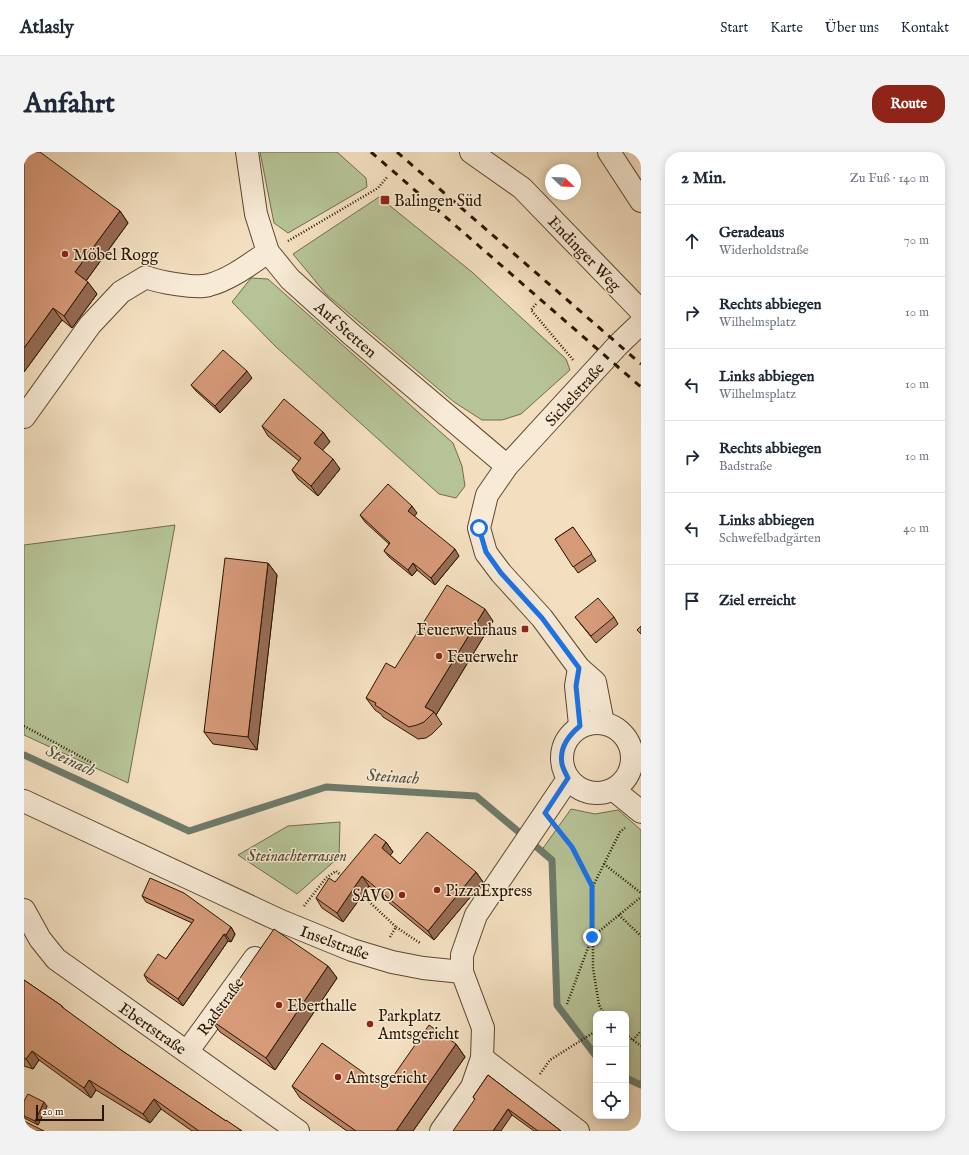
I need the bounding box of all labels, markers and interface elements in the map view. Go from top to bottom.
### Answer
text: Atlasly [20,16,74,40]
text: Start [720,19,748,37]
text: Karte [770,19,803,37]
text: Über uns [825,19,879,37]
text: Kontakt [901,19,949,37]
button: Route [872,85,945,123]
text: Anfahrt [24,87,115,122]
north arrow [545,164,581,200]
text: 2 Min. [681,168,726,189]
text: Zu Fuß · 140 m [850,170,929,187]
place label: Balingen Süd [394,192,482,212]
marker: Balingen Süd [379,194,391,206]
street label: Endinger Weg [543,213,625,296]
text: Geradeaus [719,223,784,242]
icon: ahead [681,230,703,252]
text: 70 m [904,232,929,249]
text: Widerholdstraße [719,242,809,259]
place label: Möbel Rogg [73,246,159,266]
marker: Möbel Rogg [60,249,70,259]
text: Rechts abbiegen [719,295,822,314]
street label: Auf Stetten [309,297,380,363]
icon: right [681,302,703,324]
text: 10 m [905,304,929,321]
text: Wilhelmsplatz [719,314,796,331]
street label: Sichelstraße [542,359,609,431]
text: Links abbiegen [719,367,815,386]
icon: left [681,374,703,396]
text: 10 m [905,376,929,393]
text: Wilhelmsplatz [719,386,796,403]
text: Rechts abbiegen [719,439,822,458]
icon: right [681,446,703,468]
text: 10 m [905,448,929,465]
text: Badstraße [719,458,772,475]
text: Links abbiegen [719,511,815,530]
icon: left [681,518,703,540]
route start [470,519,488,537]
text: 40 m [903,520,929,537]
text: Schwefelbadgärten [719,530,821,547]
icon: arrive [681,590,703,612]
text: Ziel erreicht [719,591,796,610]
place label: Feuerwehrhaus [417,621,517,641]
marker: Feuerwehrhaus [520,624,530,634]
place label: Feuerwehr [447,648,518,668]
marker: Feuerwehr [434,651,444,661]
water label: Steinach [42,741,99,782]
water label: Steinach [366,765,420,790]
park label: Steinachterrassen [247,847,347,867]
place label: PizzaExpress [445,882,533,902]
marker: PizzaExpress [432,885,442,895]
place label: SAVO [352,887,394,907]
marker: SAVO [397,890,407,900]
street label: Inselstraße [297,922,372,966]
route end [583,928,601,946]
street label: Radstraße [194,974,249,1040]
place label: Eberthalle [287,997,357,1017]
street label: Ebertstraße [114,999,189,1060]
marker: Eberthalle [274,1000,284,1010]
place label: Parkplatz Amtsgericht [377,1007,460,1045]
map controls [593,1011,629,1119]
button: + [593,1011,629,1047]
marker: Parkplatz Amtsgericht [365,1019,375,1029]
button: − [593,1047,629,1083]
place label: Amtsgericht [345,1069,428,1089]
marker: Amtsgericht [333,1072,343,1082]
button: locate [593,1083,629,1119]
scale bar [36,1103,104,1122]
text: 20 m [42,1105,63,1119]

